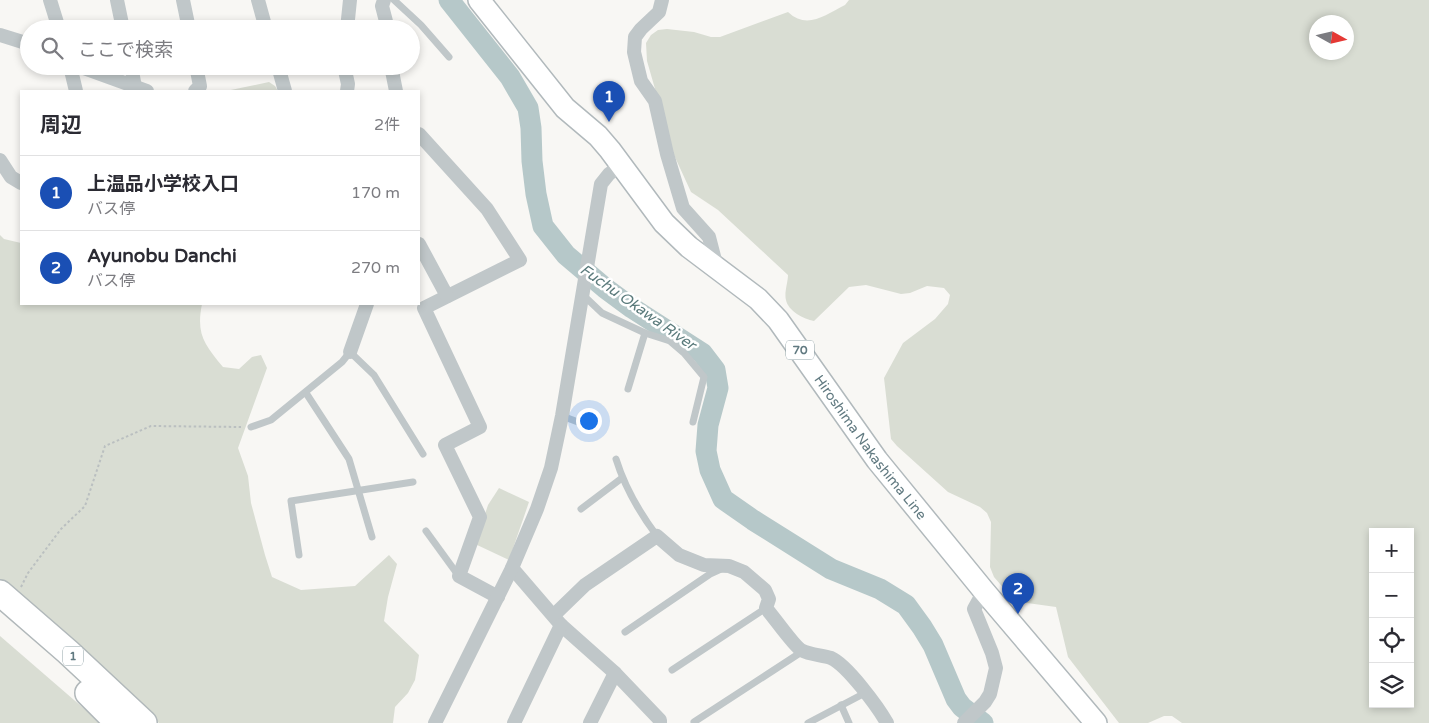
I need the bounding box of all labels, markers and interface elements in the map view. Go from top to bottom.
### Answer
north arrow [1309,15,1354,60]
search box [20,20,420,75]
icon: search [38,34,66,62]
text: ここで検索 [78,39,173,61]
pin: 1 [593,81,625,122]
text: 周辺 [40,113,82,138]
text: 2件 [374,115,400,135]
text: 上温品小学校入口 [87,173,239,195]
text: 1 [51,183,61,203]
text: 170 m [351,183,400,203]
text: バス停 [87,199,135,219]
text: Ayunobu Danchi [87,245,237,267]
text: 2 [51,258,61,278]
text: 270 m [351,258,400,278]
water label: Fuchu Okawa River [577,260,701,355]
text: バス停 [87,271,135,291]
road number: 70 [786,340,814,360]
street label: Hiroshima Nakashima Line [811,372,931,523]
your location [576,408,602,434]
map controls [1369,528,1414,708]
button: + [1369,528,1414,573]
pin: 2 [1002,573,1034,614]
button: − [1369,573,1414,618]
button: locate [1369,618,1414,663]
road number: 1 [63,646,83,666]
button: layers [1369,663,1414,708]

